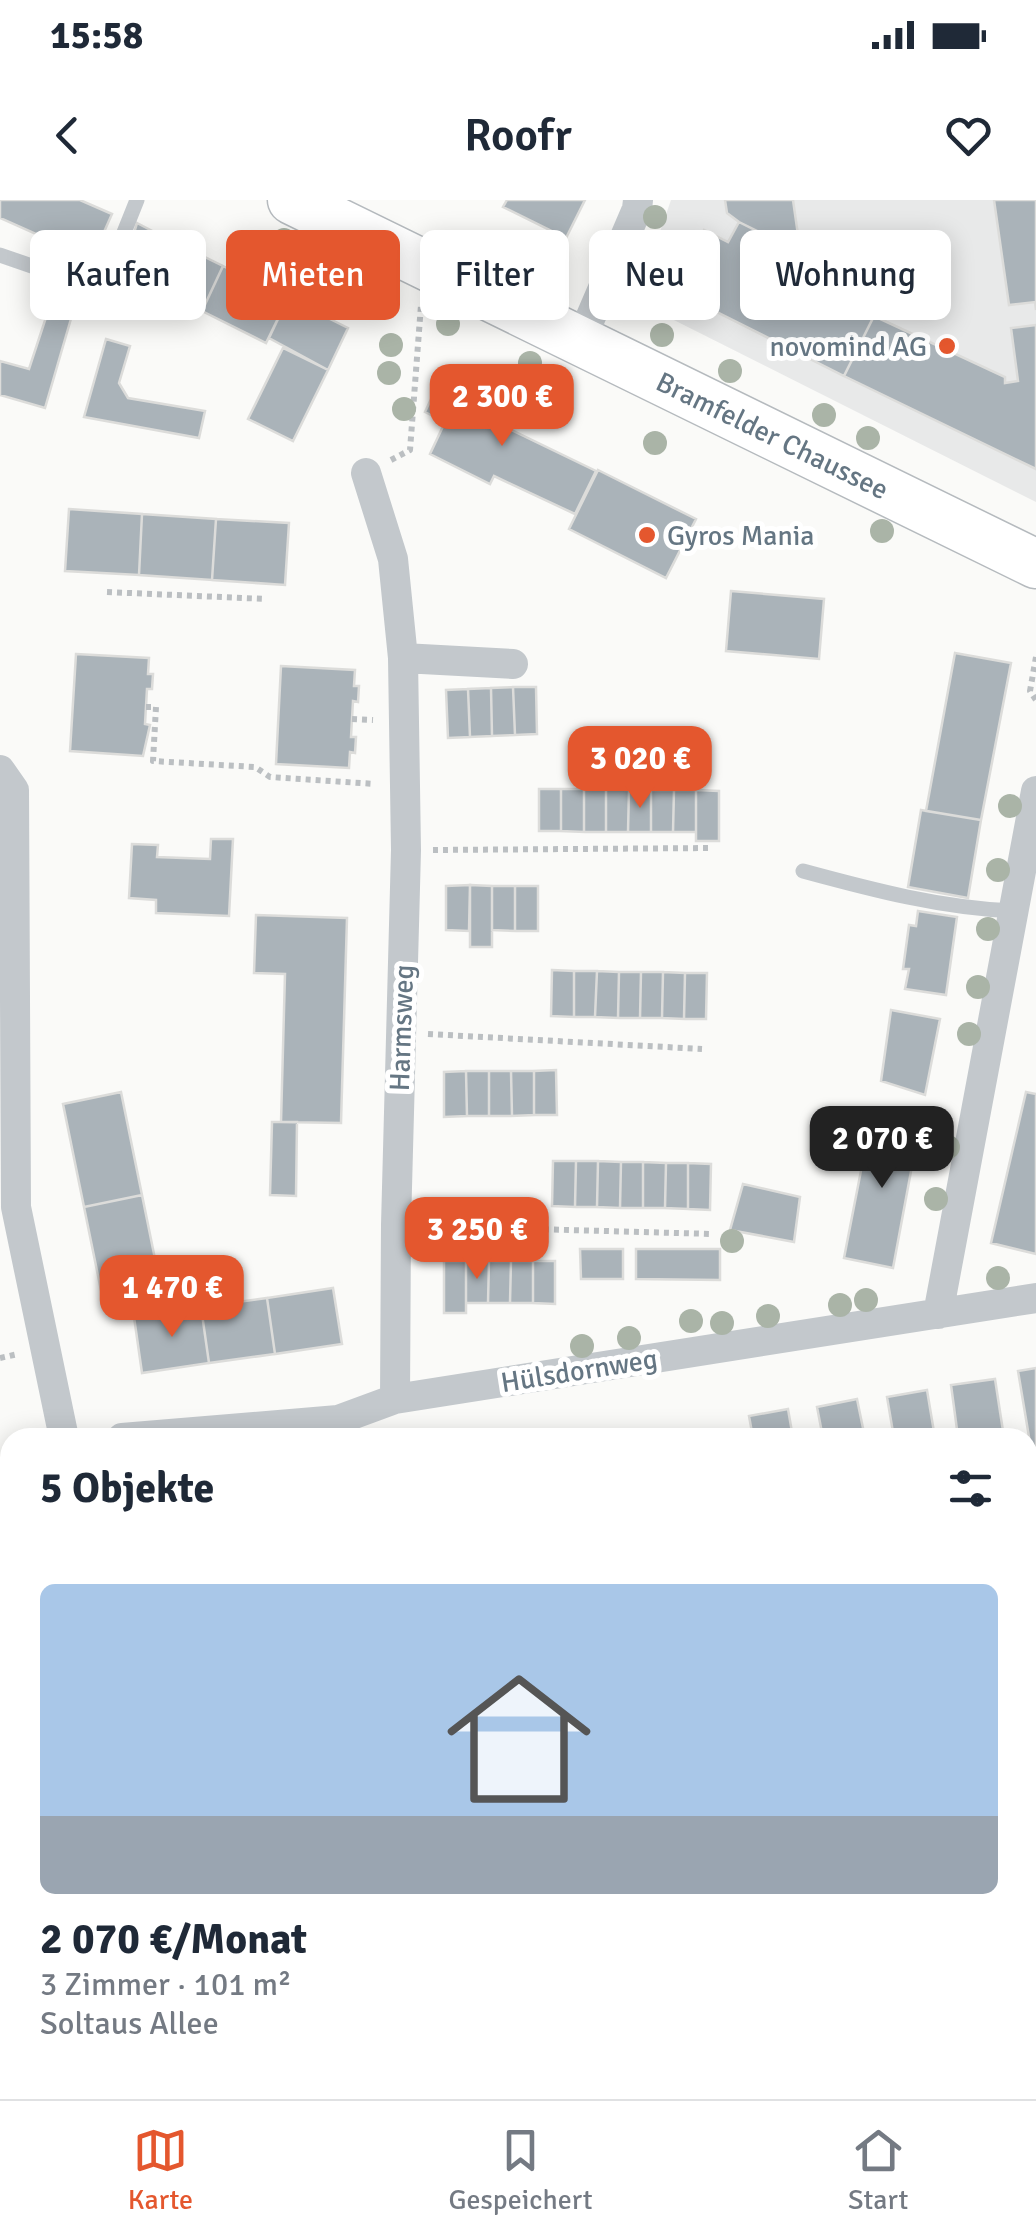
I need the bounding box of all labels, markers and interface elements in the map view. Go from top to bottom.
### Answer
text: 15:58 [50,12,143,59]
icon: back [40,108,95,163]
text: Roofr [464,108,572,163]
icon: heart [941,108,996,163]
chip: Kaufen [30,230,206,320]
chip: Mieten [226,230,400,320]
chip: Filter [420,230,569,320]
chip: Neu [589,230,720,320]
chip: Wohnung [740,230,951,320]
place label: novomind AG [770,330,927,364]
marker: novomind AG [936,335,958,357]
pin: 2 300 € [410,364,594,449]
street label: Bramfelder Chaussee [651,365,894,507]
text: 2 300 € [452,377,552,416]
place label: Gyros Mania [667,519,815,553]
marker: Gyros Mania [636,524,658,546]
pin: 3 020 € [548,726,732,811]
text: 3 020 € [590,739,690,778]
street label: Harmsweg [383,964,421,1092]
pin: 2 070 € [790,1106,974,1191]
text: 2 070 € [832,1119,932,1158]
pin: 3 250 € [385,1197,569,1282]
text: 3 250 € [427,1210,527,1249]
pin: 1 470 € [80,1255,264,1340]
text: 1 470 € [122,1268,222,1307]
street label: Hülsdornweg [499,1342,660,1400]
icon: filters [943,1461,998,1516]
text: 5 Objekte [40,1463,214,1514]
icon: home [429,1649,609,1829]
text: 2 070 €/Monat [40,1914,307,1965]
text: 3 Zimmer · 101 m² [40,1965,291,2004]
text: Soltaus Allee [40,2004,219,2043]
tab: Karte [128,2123,193,2217]
tab: Gespeichert [449,2123,592,2217]
tab: Start [848,2123,908,2217]

